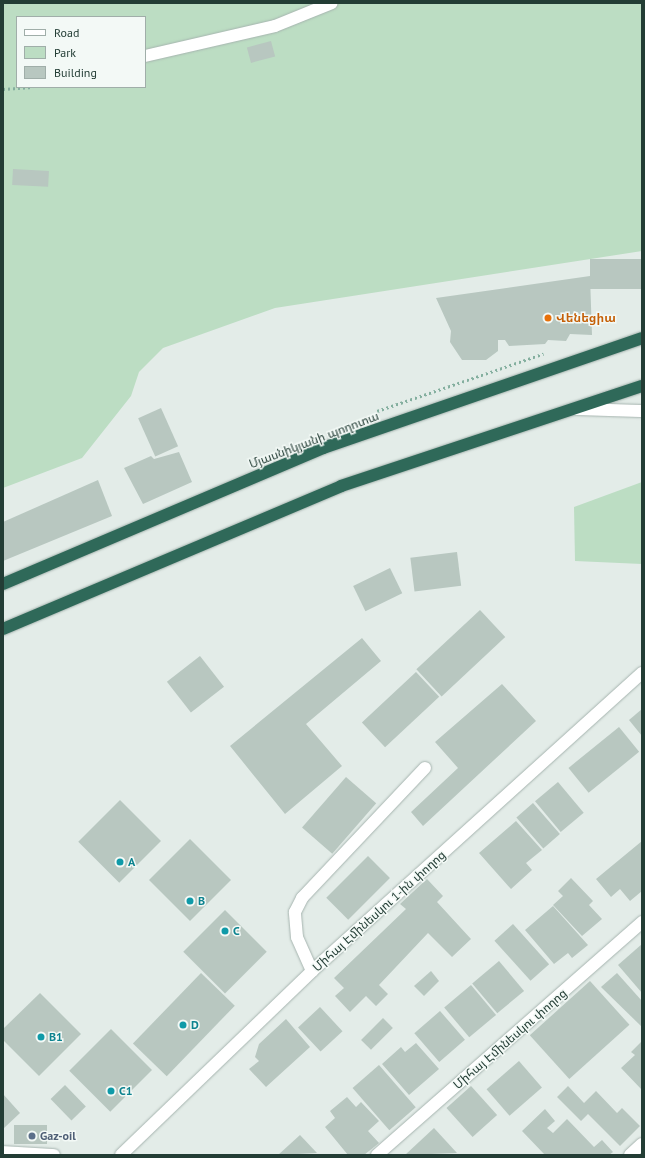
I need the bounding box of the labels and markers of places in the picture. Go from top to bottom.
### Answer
place label: Վենեցիա [556,311,616,325]
marker: Վենեցիա [543,313,553,323]
place label: A [128,855,135,869]
marker: A [115,857,125,867]
place label: B [198,894,205,908]
marker: B [185,896,195,906]
place label: C [233,924,240,938]
marker: C [220,926,230,936]
place label: D [191,1018,199,1032]
marker: D [178,1020,188,1030]
place label: B1 [49,1030,63,1044]
marker: B1 [36,1032,46,1042]
place label: C1 [119,1084,133,1098]
marker: C1 [106,1086,116,1096]
place label: Gaz-oil [40,1129,76,1143]
marker: Gaz-oil [27,1131,37,1141]

